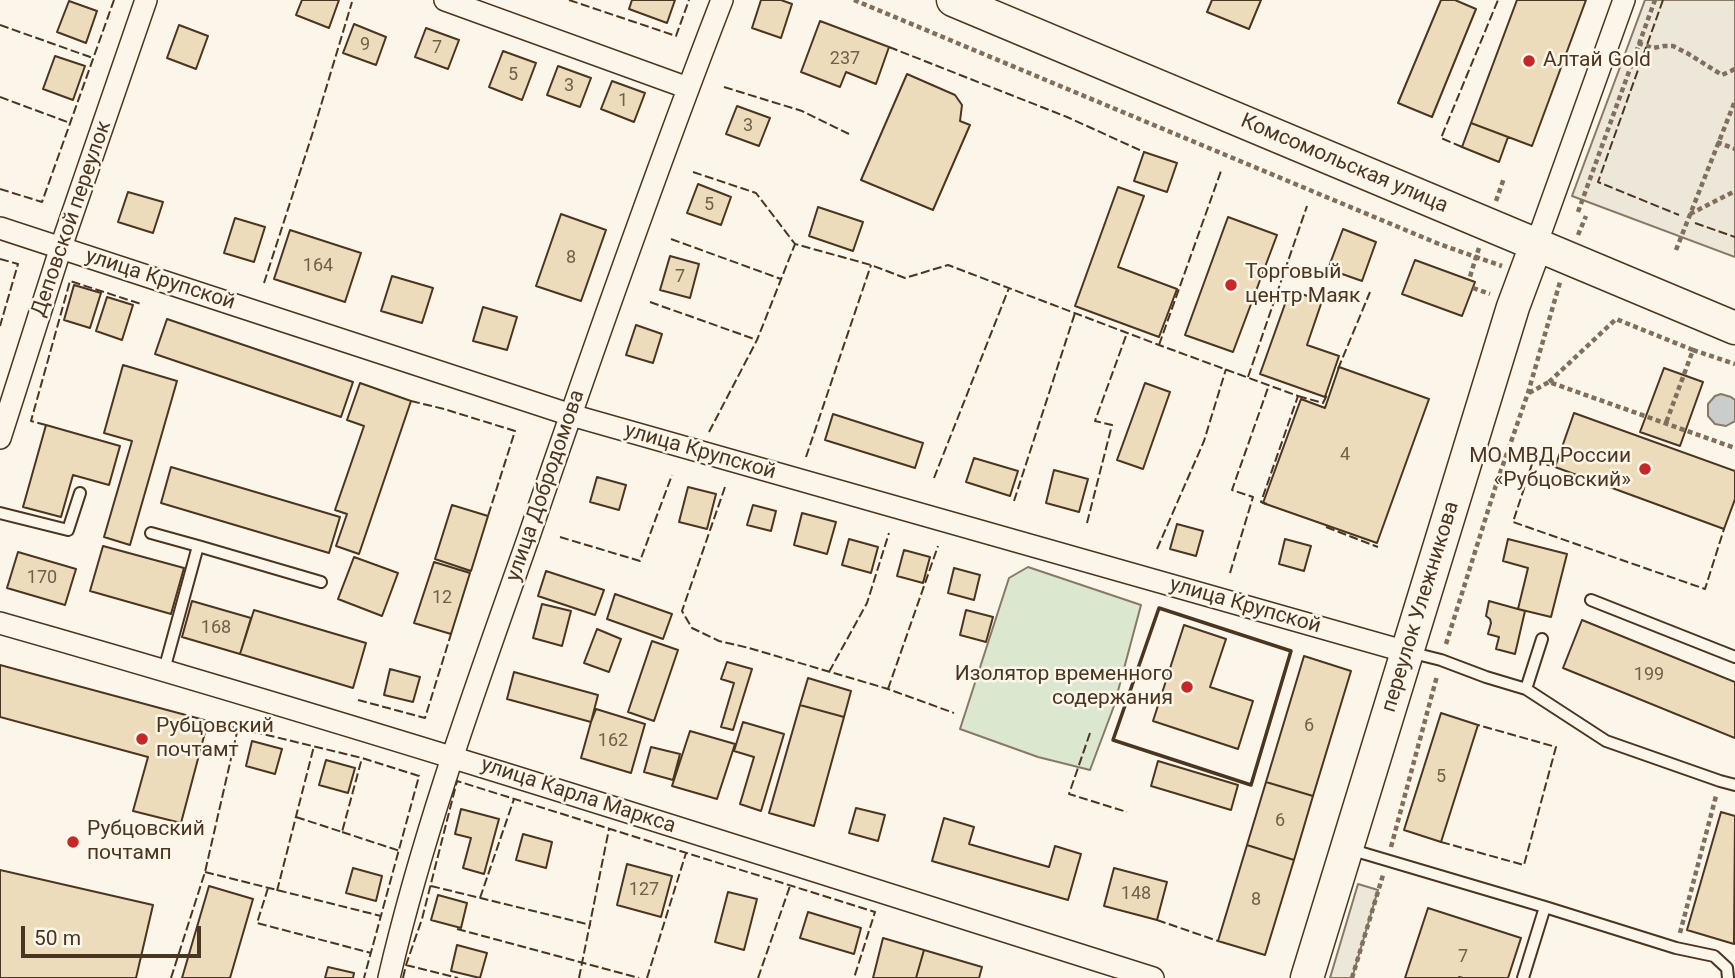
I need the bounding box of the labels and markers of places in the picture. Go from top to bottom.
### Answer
place label: Алтай Gold [1543,48,1651,74]
marker: Алтай Gold [1521,53,1537,69]
place label: Торговый центр Маяк [1245,260,1360,310]
marker: Торговый центр Маяк [1223,277,1239,293]
place label: МО МВД России «Рубцовский» [1469,444,1631,494]
marker: МО МВД России «Рубцовский» [1637,461,1653,477]
place label: Изолятор временного содержания [955,662,1173,712]
marker: Изолятор временного содержания [1179,679,1195,695]
place label: Рубцовский почтамт [156,714,274,764]
marker: Рубцовский почтамт [134,731,150,747]
place label: Рубцовский почтамп [87,817,205,867]
marker: Рубцовский почтамп [65,834,81,850]

